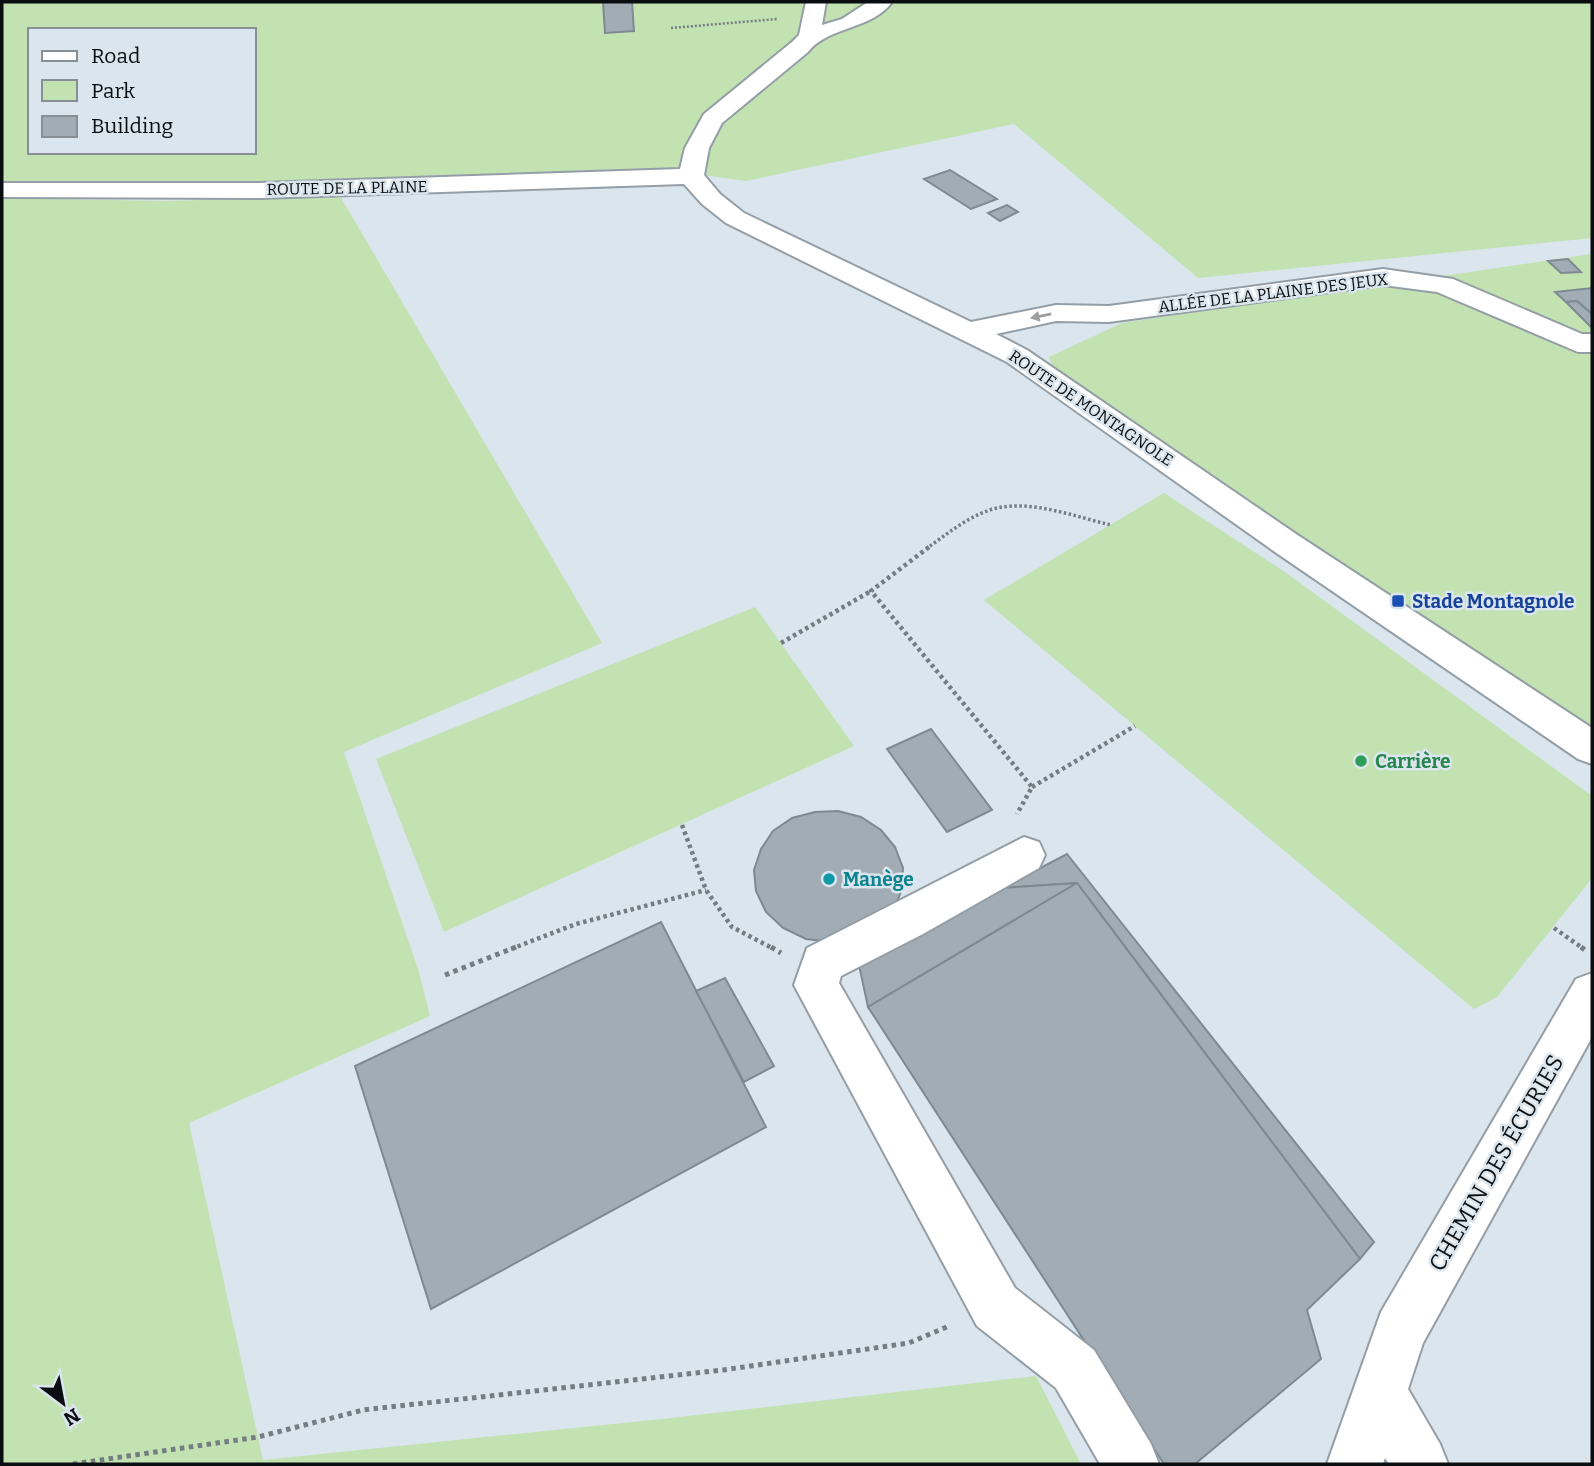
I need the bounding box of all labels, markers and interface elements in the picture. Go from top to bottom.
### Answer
legend [28,28,256,154]
text: Road [91,43,140,69]
text: Park [91,78,135,104]
text: Building [91,113,174,139]
street label: ROUTE DE LA PLAINE [266,177,428,199]
street label: ALLÉE DE LA PLAINE DES JEUX [1157,268,1389,317]
one-way arrow [1030,311,1052,322]
street label: ROUTE DE MONTAGNOLE [1005,346,1177,470]
place label: Stade Montagnole [1412,590,1575,613]
marker: Stade Montagnole [1390,593,1406,609]
place label: Carrière [1375,750,1450,773]
marker: Carrière [1353,753,1369,769]
place label: Manège [843,868,914,891]
marker: Manège [821,871,837,887]
street label: CHEMIN DES ÉCURIES [1423,1050,1569,1276]
north arrow [28,1368,98,1438]
text: N [59,1403,84,1431]

